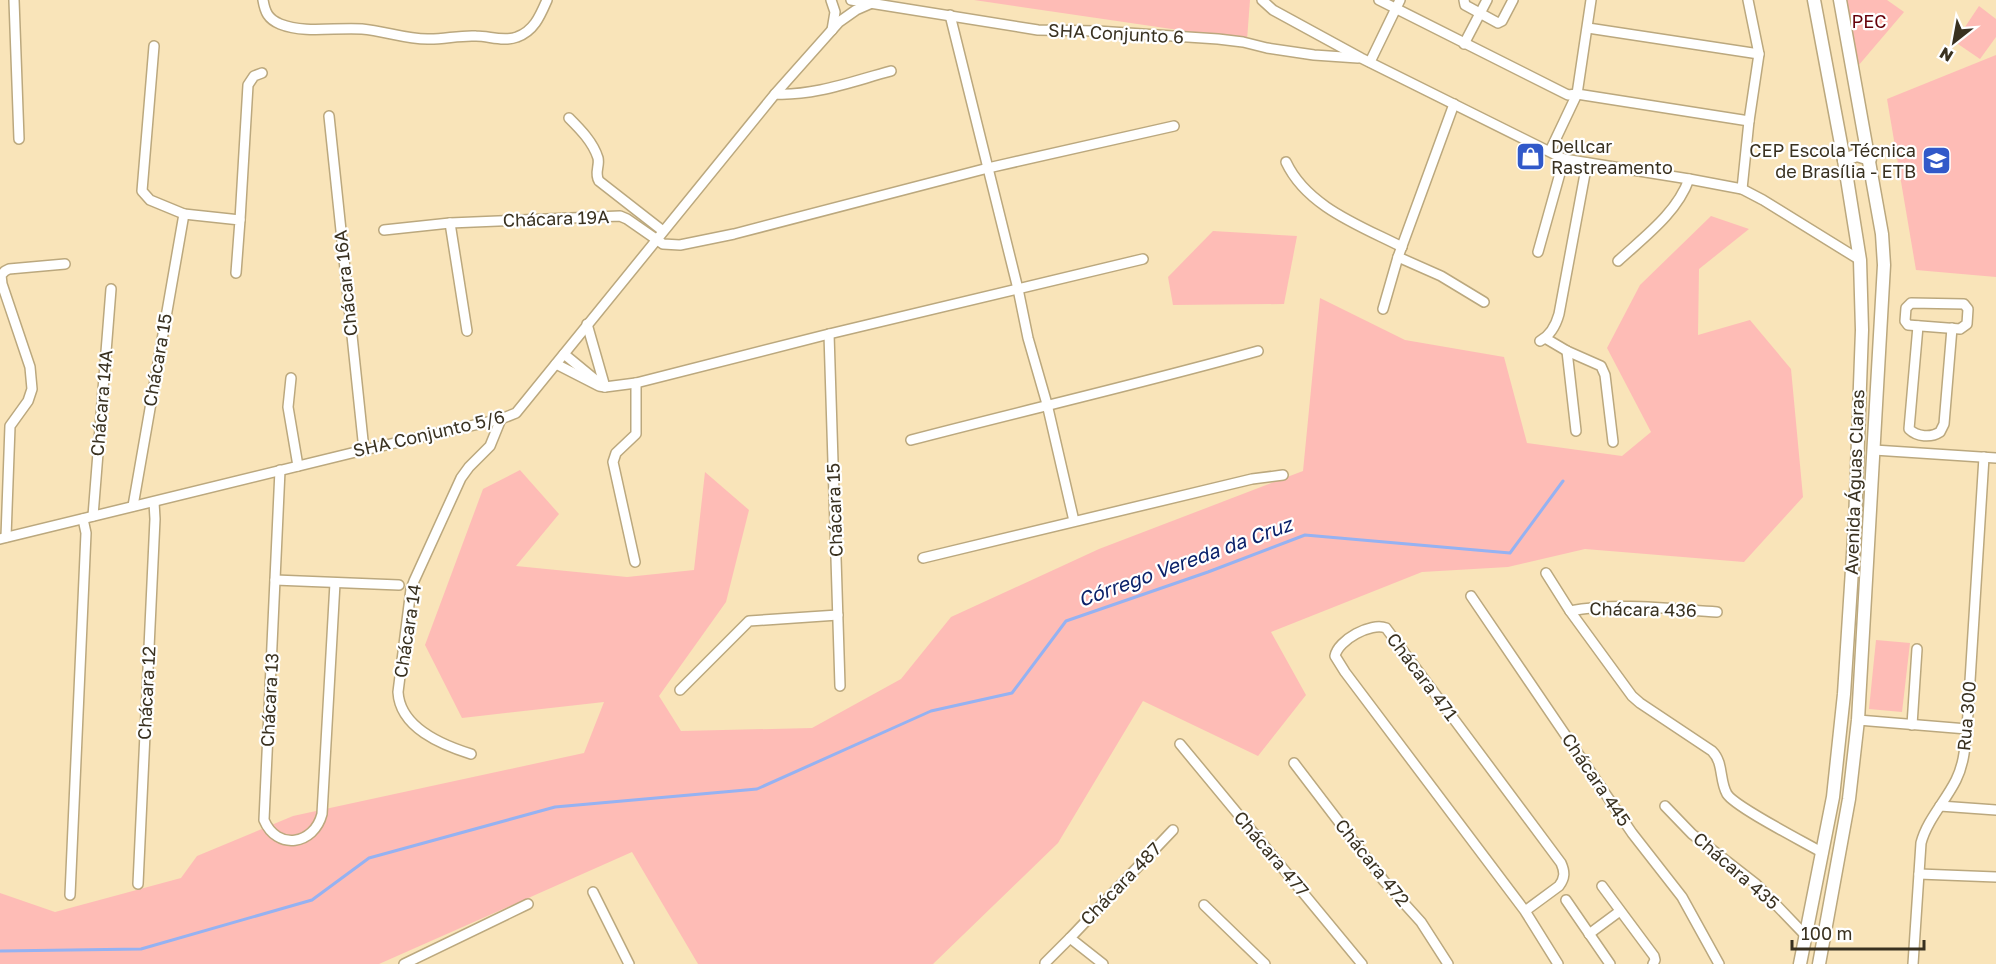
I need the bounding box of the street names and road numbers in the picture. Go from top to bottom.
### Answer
street label: SHA Conjunto 6 [1048,18,1184,48]
street label: Chácara 19A [502,205,610,231]
street label: Chácara 16A [328,229,362,337]
street label: Chácara 15 [138,312,176,408]
street label: Chácara 14A [85,349,117,457]
street label: Avenida Águas Claras [1840,389,1868,575]
street label: SHA Conjunto 5/6 [351,405,507,461]
street label: Chácara 15 [821,463,847,557]
street label: Chácara 14 [389,582,425,679]
street label: Chácara 436 [1589,597,1697,621]
street label: Chácara 471 [1383,628,1463,725]
street label: Chácara 12 [133,645,159,741]
street label: Chácara 13 [256,652,282,748]
street label: Rua 300 [1952,680,1980,752]
street label: Chácara 445 [1558,729,1636,830]
street label: Chácara 477 [1230,806,1314,901]
street label: Chácara 472 [1331,814,1415,910]
street label: Chácara 435 [1689,827,1784,914]
street label: Chácara 487 [1075,837,1165,929]

